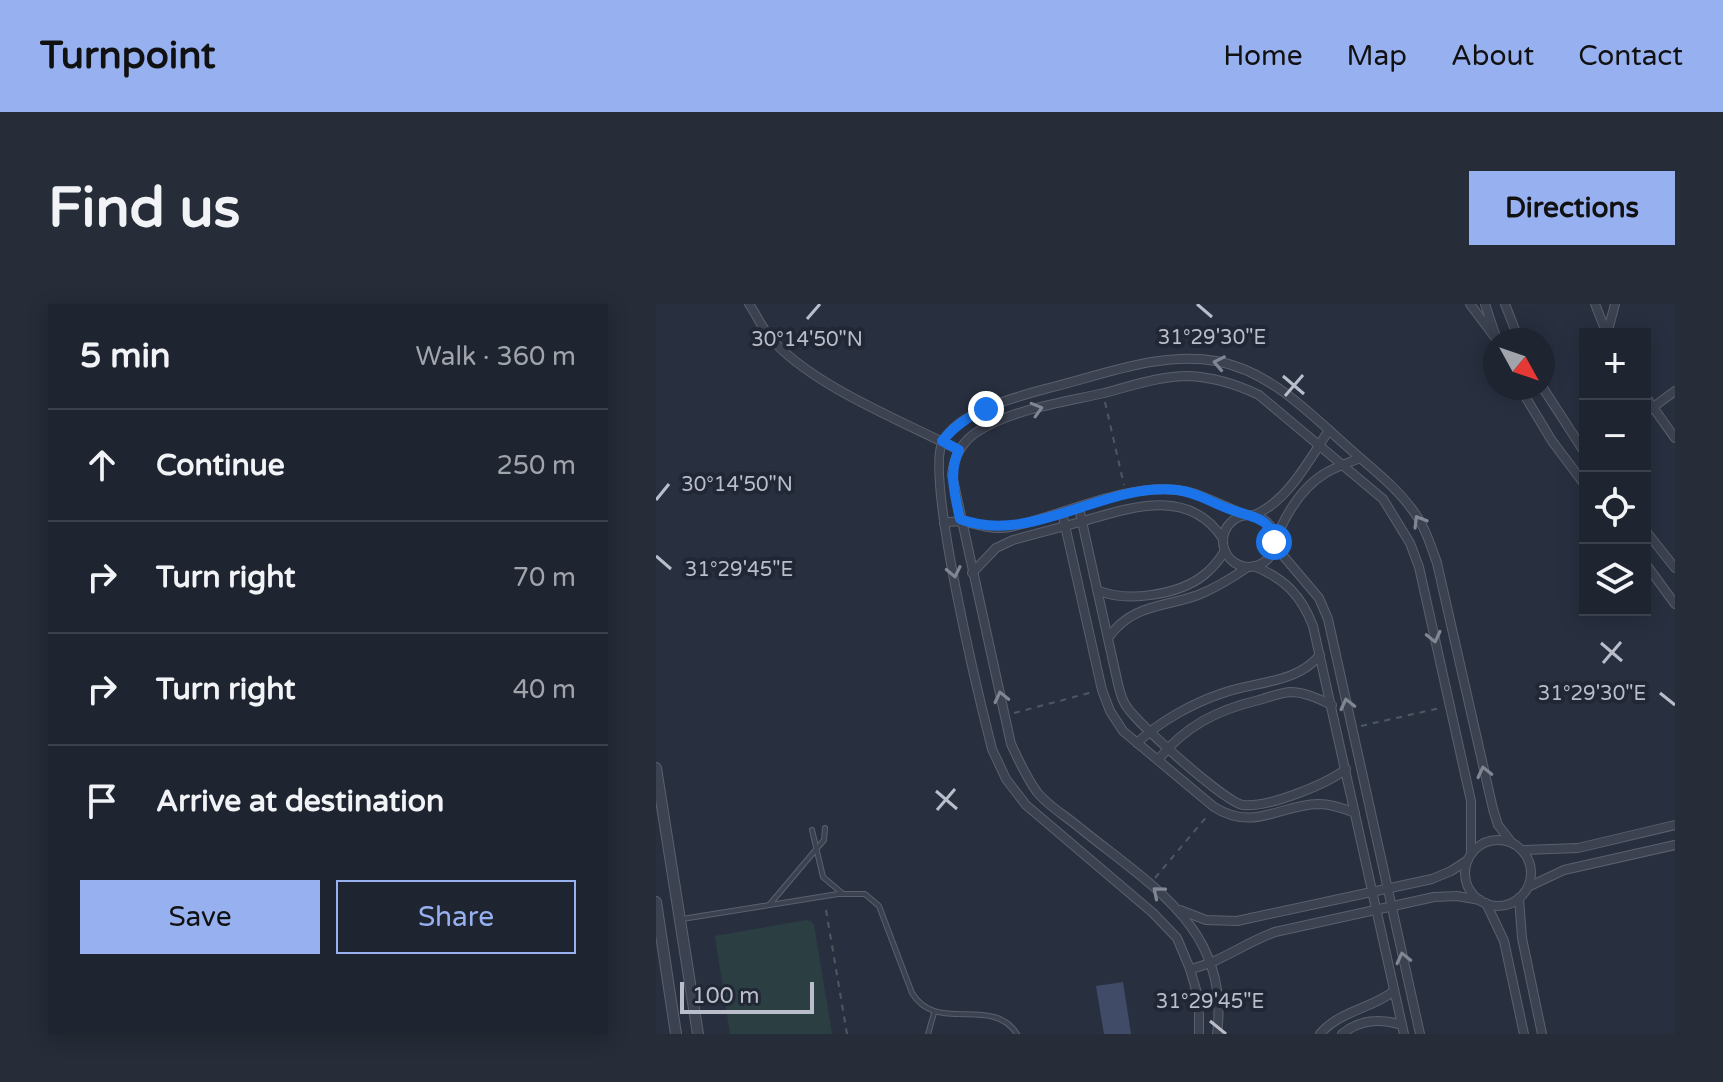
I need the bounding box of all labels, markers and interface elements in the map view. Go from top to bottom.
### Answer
text: Turnpoint [40,33,215,79]
text: Home [1223,39,1303,73]
text: Map [1347,39,1407,73]
text: About [1451,39,1534,73]
text: Contact [1578,39,1683,73]
button: Directions [1469,171,1675,245]
text: Find us [48,175,240,242]
text: 31°29'30"E [1158,326,1266,350]
text: 30°14'50"N [751,328,863,352]
north arrow [1483,328,1555,400]
map controls [1579,328,1651,616]
button: + [1579,328,1651,400]
text: 5 min [80,336,171,377]
text: Walk · 360 m [416,341,576,372]
one-way arrow [1212,355,1225,372]
route end [968,391,1004,427]
button: − [1579,400,1651,472]
one-way arrow [1029,402,1043,419]
icon: ahead [80,443,124,487]
text: Continue [156,447,285,484]
text: 250 m [496,450,576,481]
button: locate [1579,472,1651,544]
text: 30°14'50"N [681,473,793,497]
one-way arrow [1413,515,1429,530]
route start [1256,524,1292,560]
button: layers [1579,544,1651,616]
icon: right [80,555,124,599]
text: 31°29'45"E [685,558,793,582]
text: Turn right [156,559,296,596]
text: 70 m [513,562,576,593]
one-way arrow [945,565,962,578]
one-way arrow [1425,630,1442,643]
icon: right [80,667,124,711]
text: Turn right [156,671,296,708]
text: 40 m [513,674,576,705]
text: 31°29'30"E [1538,682,1646,706]
one-way arrow [993,691,1010,704]
one-way arrow [1339,698,1356,711]
one-way arrow [1476,765,1493,779]
icon: arrive [80,779,124,823]
text: Arrive at destination [156,783,444,820]
button: Save [80,880,320,954]
button: Share [336,880,576,954]
one-way arrow [1153,887,1168,902]
one-way arrow [1395,952,1412,965]
scale bar [680,978,814,1014]
text: 100 m [692,983,759,1009]
text: 31°29'45"E [1156,990,1264,1014]

